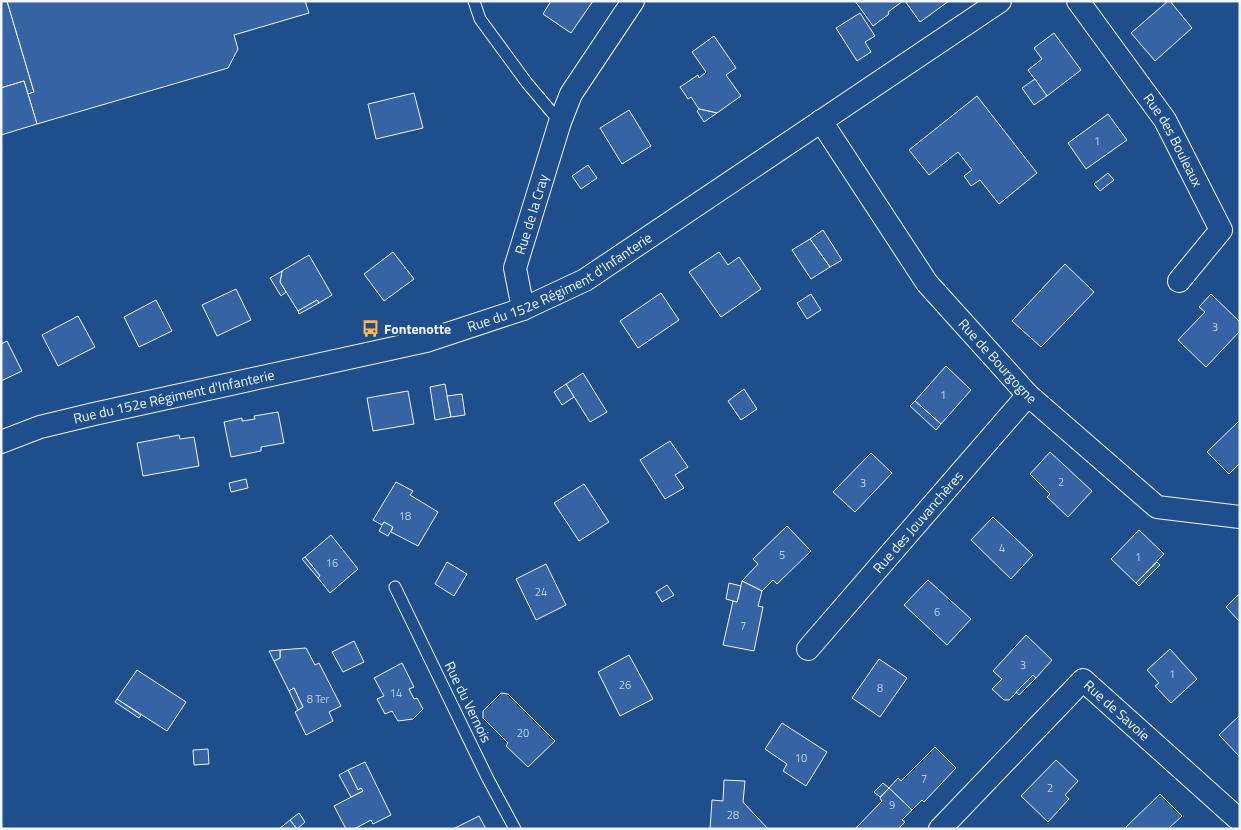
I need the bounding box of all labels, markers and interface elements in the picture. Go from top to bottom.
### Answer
street label: Rue des Bouleaux [1139,89,1209,191]
house number: 1 [1094,133,1100,149]
street label: Rue de la Cray [509,171,553,257]
street label: Rue du 152e Régiment d'Infanterie [464,227,656,337]
street label: Rue de Bourgogne [954,314,1042,408]
place label: Fontenotte [384,318,451,339]
bus stop icon: Fontenotte [360,319,380,339]
house number: 3 [1212,319,1218,335]
street label: Rue du 152e Régiment d'Infanterie [71,364,276,429]
house number: 1 [940,387,946,403]
street label: Rue des Jouvanchères [867,466,968,577]
house number: 2 [1058,474,1064,490]
house number: 3 [860,475,866,491]
house number: 18 [399,508,411,524]
house number: 4 [999,540,1005,556]
house number: 5 [779,547,785,563]
house number: 1 [1135,549,1141,565]
house number: 16 [326,555,338,571]
house number: 24 [535,584,547,600]
house number: 6 [934,604,940,620]
house number: 7 [740,618,746,634]
house number: 3 [1020,657,1026,673]
street label: Rue du Vernois [440,658,497,746]
house number: 1 [1169,666,1175,682]
street label: Rue de Savoie [1079,675,1155,745]
house number: 26 [619,677,631,693]
house number: 8 [877,680,883,696]
house number: 14 [390,685,402,701]
house number: 8 Ter [307,691,330,707]
house number: 20 [517,725,529,741]
house number: 10 [795,750,807,766]
house number: 7 [921,771,927,787]
house number: 2 [1047,780,1053,796]
house number: 9 [889,797,895,813]
house number: 28 [727,807,739,823]

